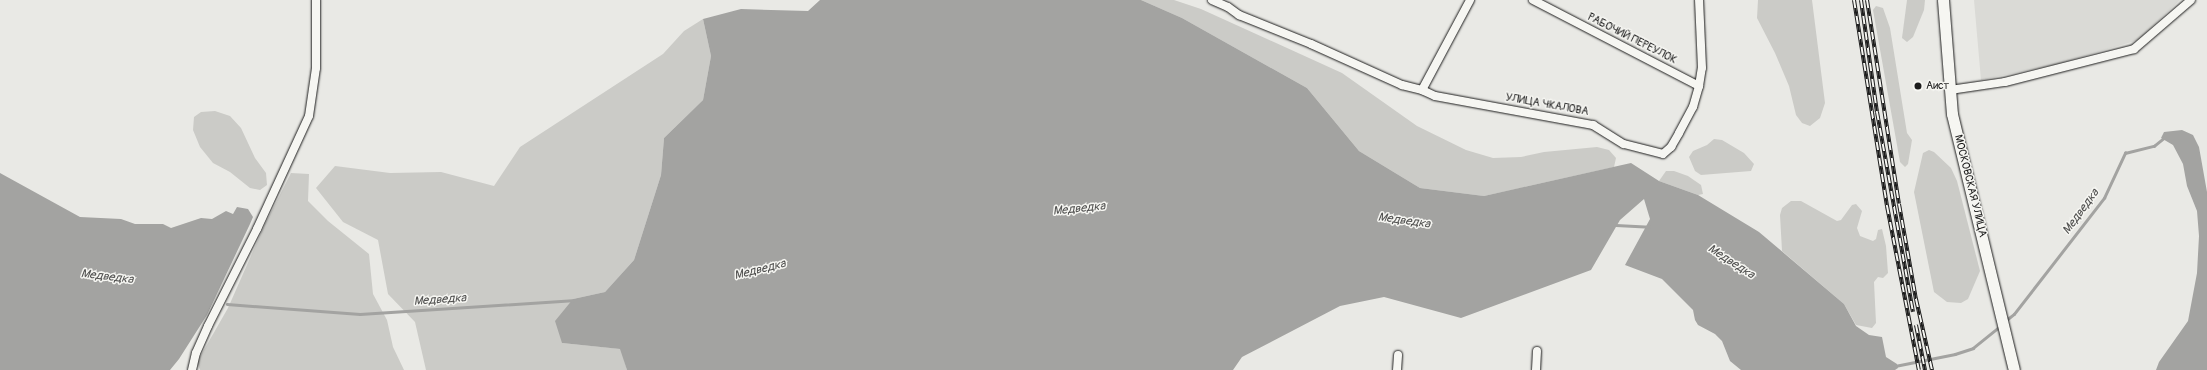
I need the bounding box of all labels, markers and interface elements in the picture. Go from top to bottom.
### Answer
street label: РАБОЧИЙ ПЕРЕУЛОК [1585,11,1679,67]
place label: Аист [1926,79,1949,93]
marker: Аист [1913,81,1923,91]
street label: УЛИЦА ЧКАЛОВА [1504,91,1590,119]
street label: МОСКОВСКАЯ УЛИЦА [1951,133,1989,239]
water label: Медведка [2060,187,2102,237]
water label: Медведка [1052,199,1106,219]
water label: Медведка [1377,210,1431,232]
water label: Медведка [1705,242,1757,282]
water label: Медведка [733,257,787,283]
water label: Медведка [80,267,134,287]
water label: Медведка [413,291,467,309]

